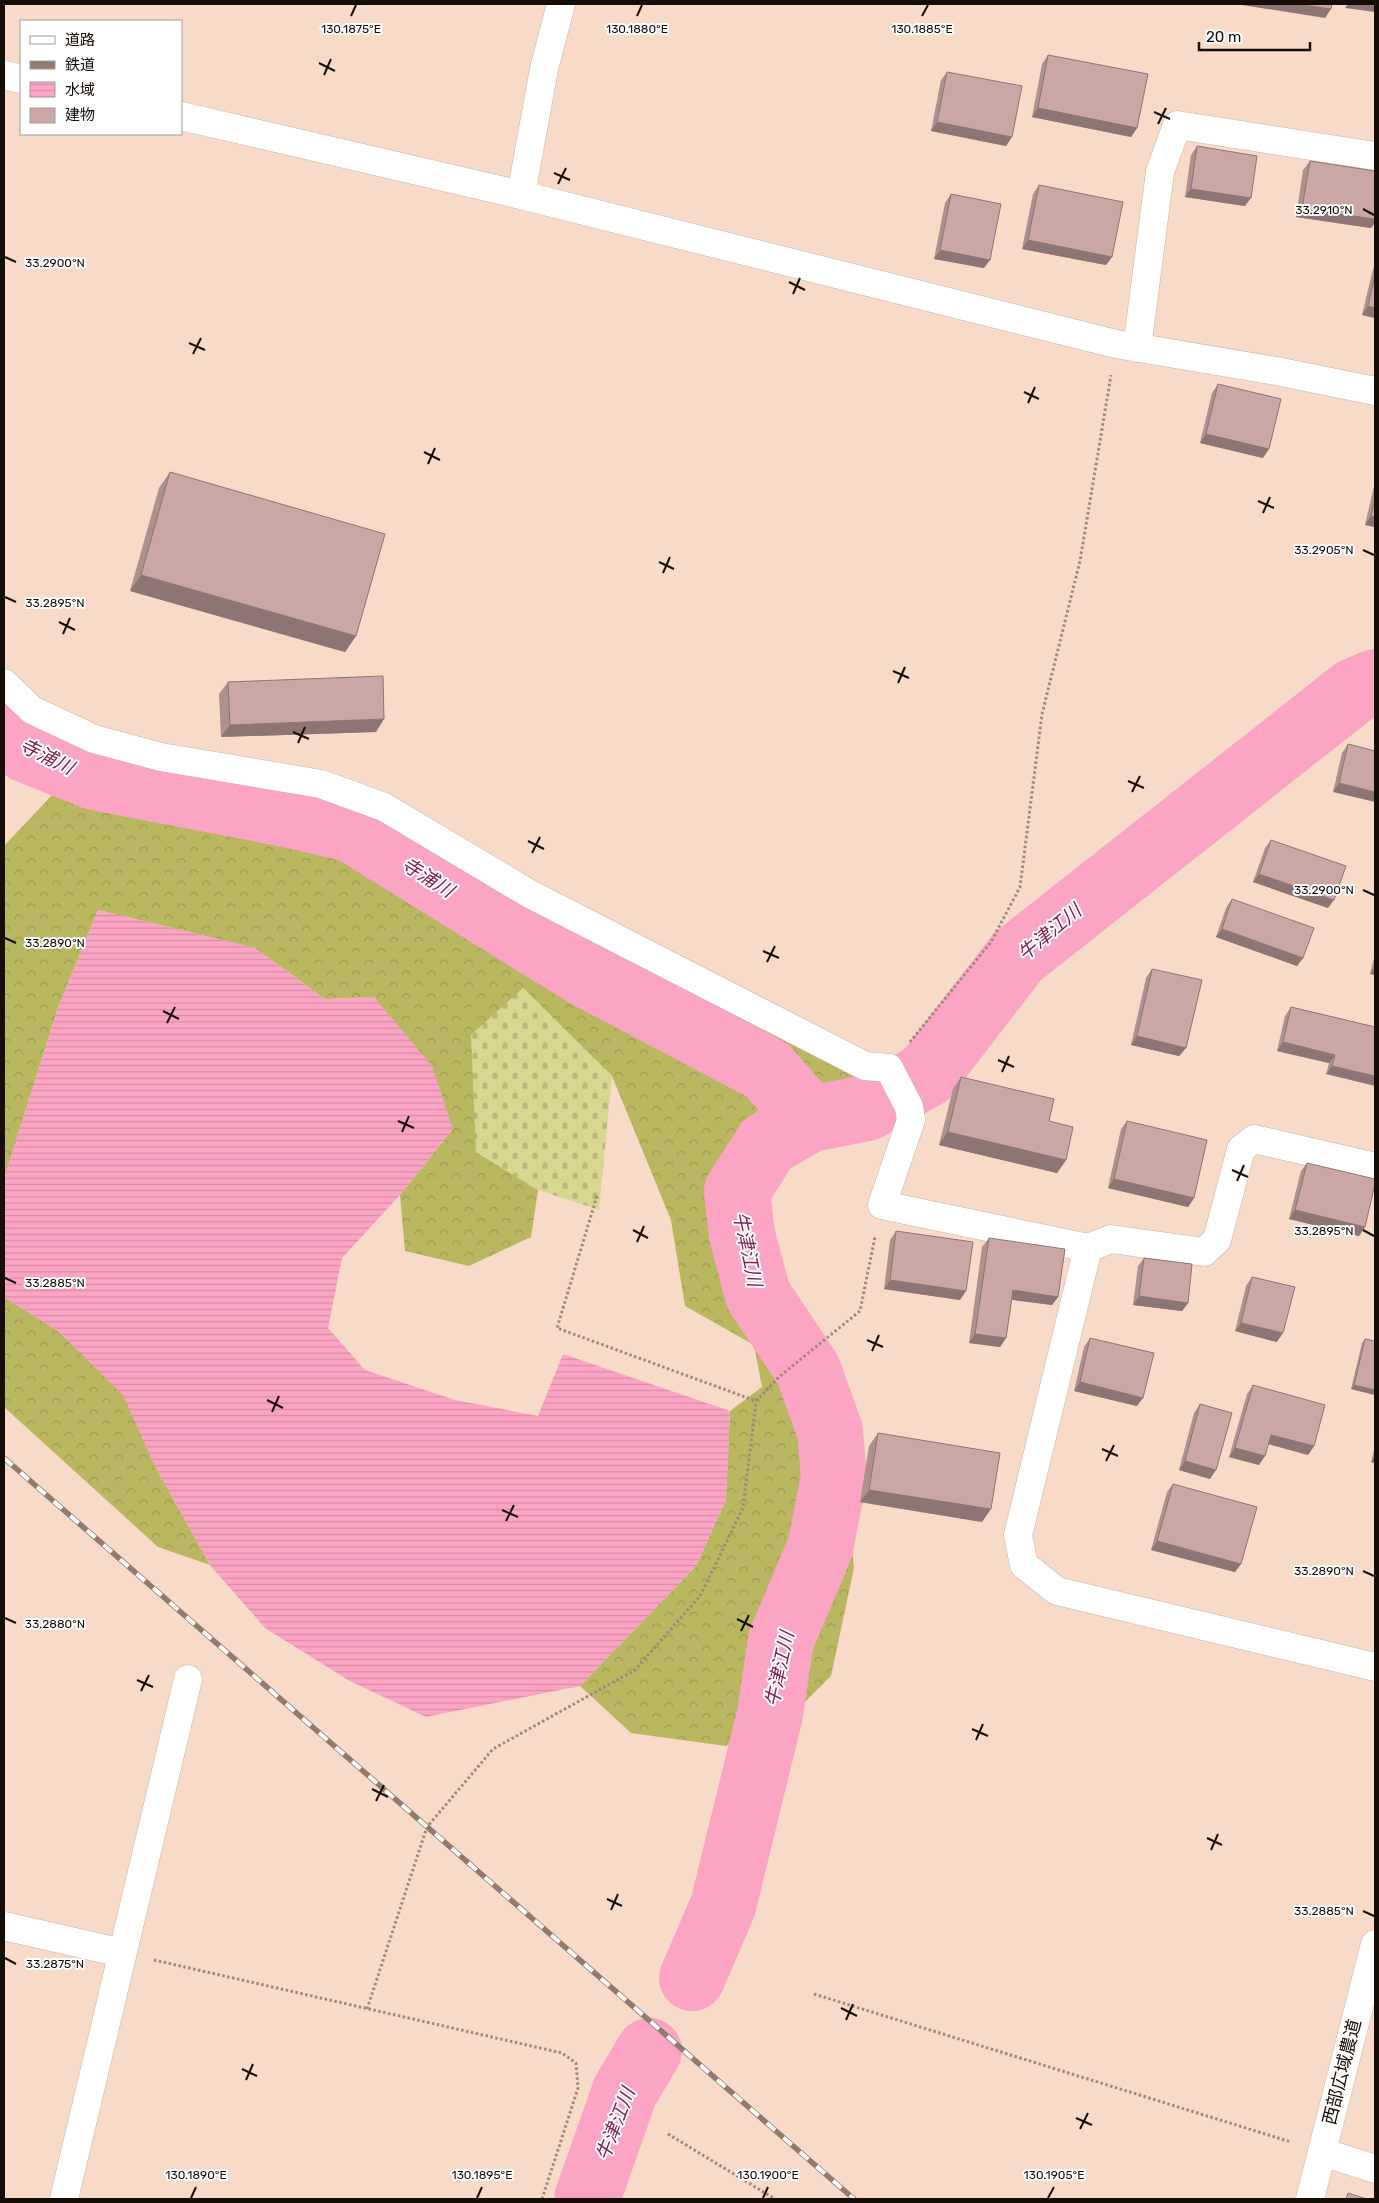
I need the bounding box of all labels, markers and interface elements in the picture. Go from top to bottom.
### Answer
legend [20,20,182,135]
scale bar [1199,20,1310,52]
text: 130.1875°E [321,22,381,36]
text: 130.1880°E [606,22,668,36]
text: 130.1885°E [891,22,953,36]
text: 20 m [1206,28,1241,46]
text: 道路 [65,31,95,49]
text: 鉄道 [65,56,95,74]
text: 水域 [65,81,95,99]
text: 建物 [65,106,95,124]
text: 33.2910°N [1295,203,1353,217]
text: 33.2900°N [25,256,85,270]
text: 33.2905°N [1294,543,1354,557]
text: 33.2895°N [25,596,85,610]
water label: 寺浦川 [16,734,79,780]
water label: 寺浦川 [397,853,460,903]
text: 33.2900°N [1294,883,1354,897]
water label: 牛津江川 [1013,898,1087,966]
text: 33.2890°N [25,936,85,950]
water label: 牛津江川 [728,1210,767,1291]
text: 33.2895°N [1294,1224,1354,1238]
text: 33.2885°N [25,1276,85,1290]
text: 33.2890°N [1294,1564,1354,1578]
text: 33.2880°N [25,1617,85,1631]
water label: 牛津江川 [760,1628,799,1709]
text: 33.2885°N [1294,1904,1354,1918]
text: 33.2875°N [26,1957,84,1971]
street label: 西部広域農道 [1318,2017,1366,2127]
water label: 牛津江川 [591,2083,641,2164]
text: 130.1890°E [165,2168,227,2182]
text: 130.1895°E [452,2168,512,2182]
text: 130.1900°E [737,2168,799,2182]
text: 130.1905°E [1024,2168,1084,2182]

